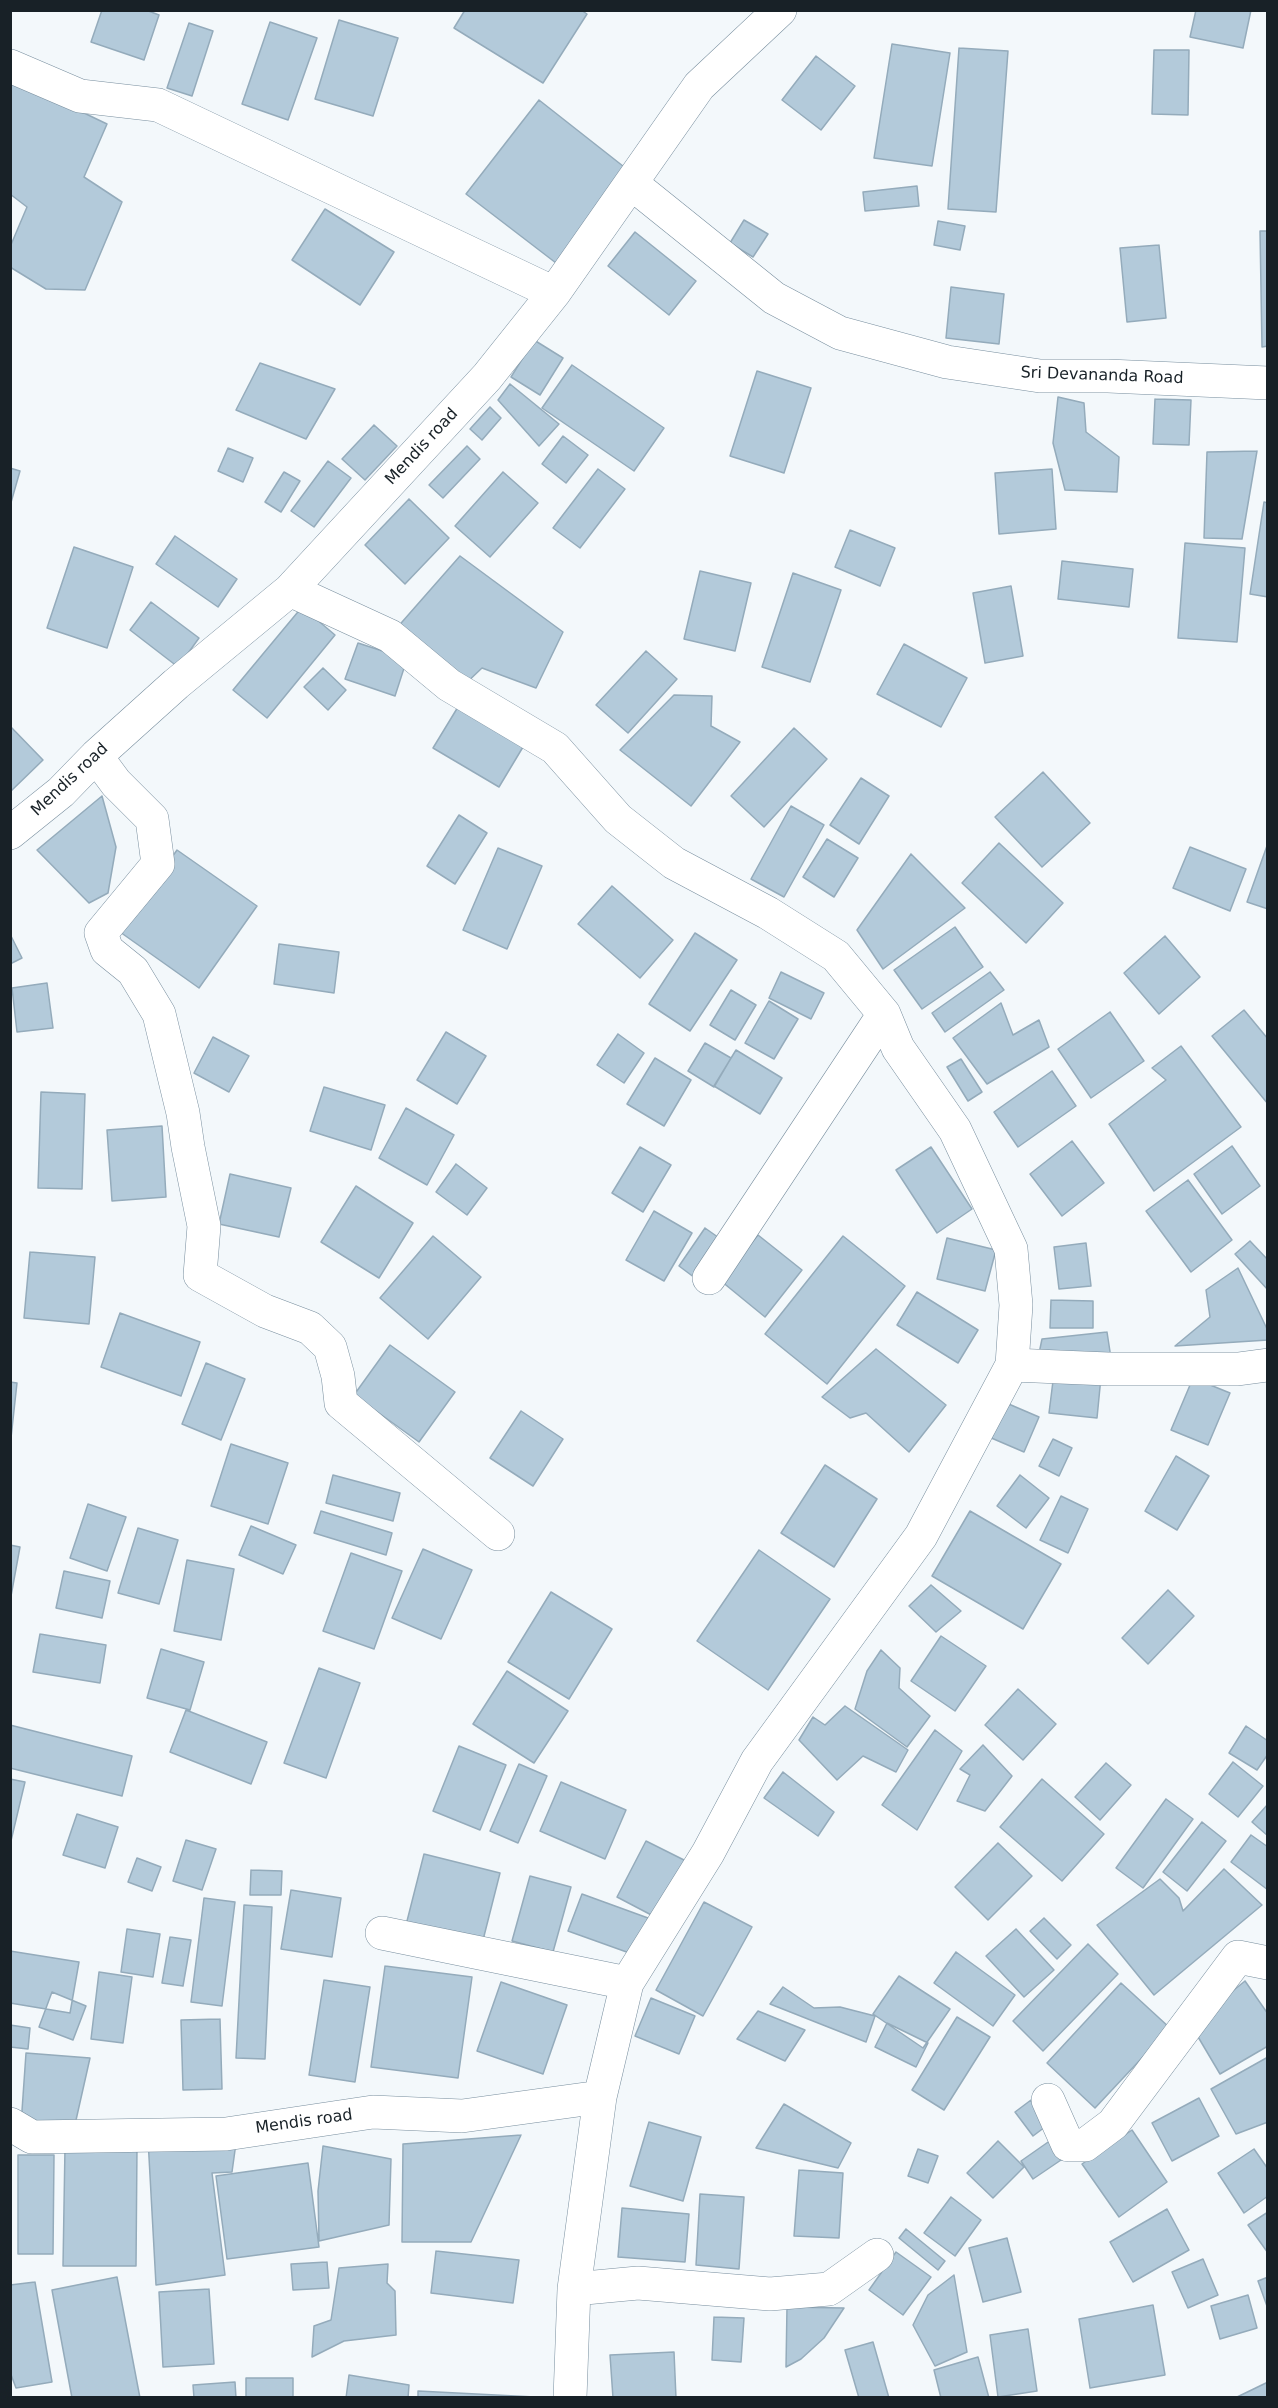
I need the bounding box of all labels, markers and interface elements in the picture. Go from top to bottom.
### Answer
street label: Sri Devananda Road [1020,364,1184,388]
street label: Mendis road [382,405,462,489]
street label: Mendis road [28,740,112,820]
street label: Mendis road [254,2106,354,2138]

